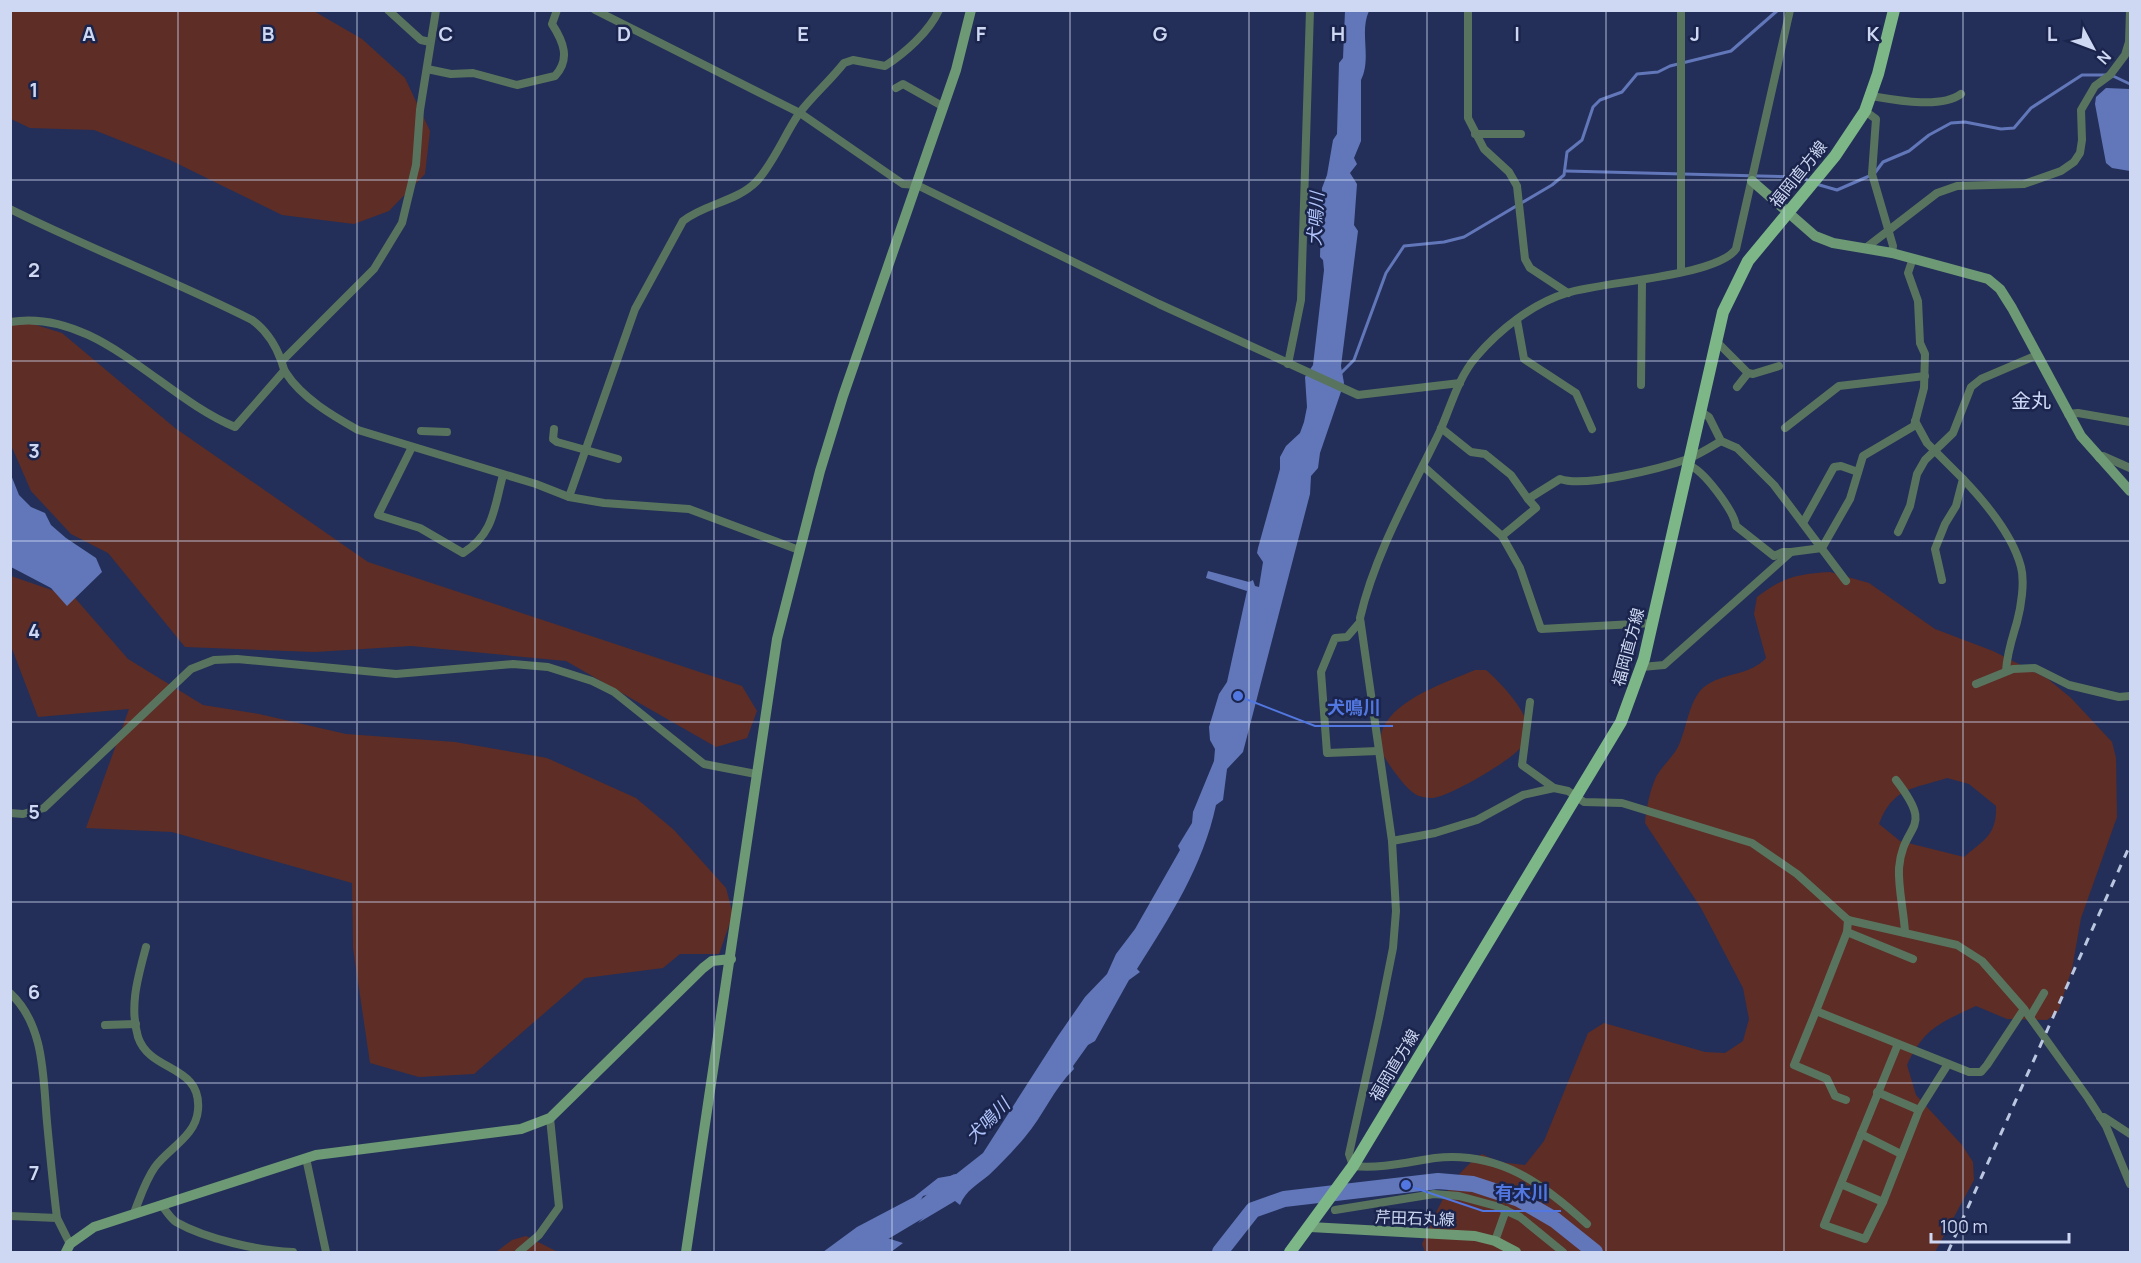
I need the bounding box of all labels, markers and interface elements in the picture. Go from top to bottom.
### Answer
north arrow [2063,18,2123,78]
text: A [82,20,96,47]
text: B [262,20,275,47]
text: C [439,20,453,47]
text: D [617,20,631,47]
text: E [797,20,809,47]
text: F [976,20,987,47]
text: G [1153,20,1168,47]
text: H [1331,20,1345,47]
text: I [1514,20,1520,47]
text: J [1690,20,1700,47]
text: K [1867,20,1880,47]
text: L [2047,20,2058,47]
text: N [2092,46,2116,69]
text: 1 [30,76,38,103]
street label: 福岡直方線 [1764,136,1832,212]
water label: 犬鳴川 [1302,189,1329,247]
text: 2 [28,256,40,283]
district label: 金丸 [2011,387,2051,414]
text: 3 [28,437,40,464]
street label: 福岡直方線 [1607,606,1649,688]
text: 4 [28,617,40,644]
callout: 犬鳴川 [1315,690,1393,726]
text: 犬鳴川 [1327,695,1381,719]
text: 5 [28,798,40,825]
text: 6 [28,978,40,1005]
street label: 福岡直方線 [1364,1025,1424,1105]
water label: 犬鳴川 [960,1091,1016,1148]
text: 7 [29,1159,39,1186]
callout: 有木川 [1483,1175,1561,1211]
text: 有木川 [1495,1180,1549,1204]
street label: 芹田石丸線 [1375,1206,1455,1230]
scale bar [1931,1206,2069,1244]
text: 100 m [1940,1214,1988,1238]

